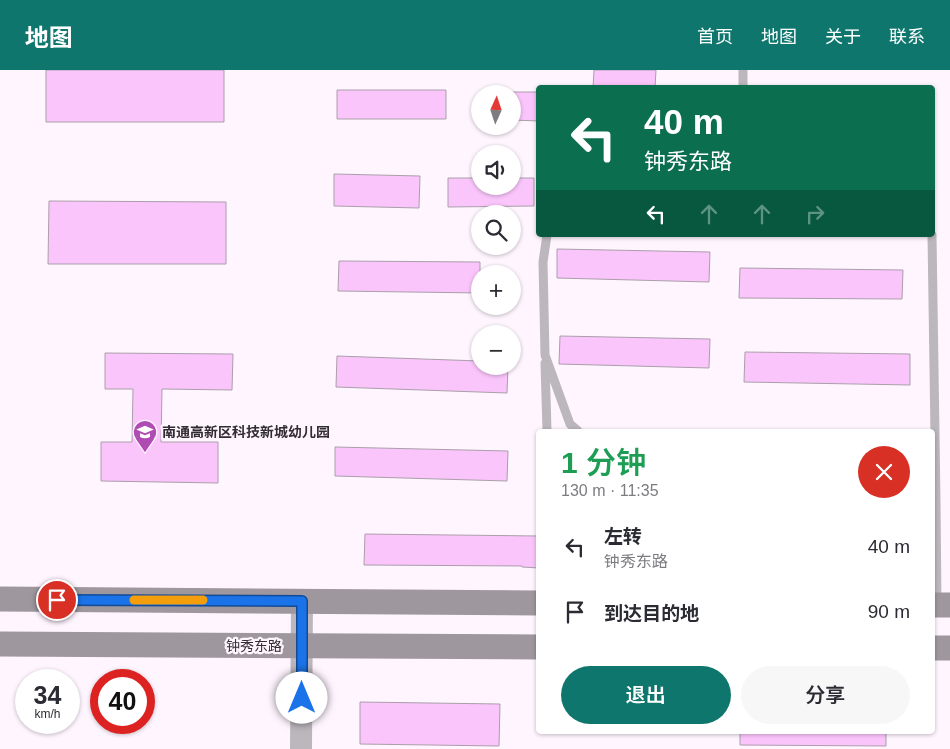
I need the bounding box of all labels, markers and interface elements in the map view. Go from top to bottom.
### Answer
text: 地图 [25,24,73,51]
text: 首页 [697,27,733,47]
text: 地图 [761,27,797,47]
text: 关于 [825,27,861,47]
text: 联系 [889,27,925,47]
north arrow [471,85,521,135]
map controls [471,85,521,375]
text: 40 m [644,102,724,141]
icon: left [561,105,626,170]
button: sound [471,145,521,195]
text: 钟秀东路 [644,149,732,174]
icon: left [642,200,670,228]
icon: ahead [695,200,723,228]
icon: ahead [748,200,776,228]
icon: right [801,200,829,228]
button: search [471,205,521,255]
button: + [471,265,521,315]
button: − [471,325,521,375]
school or university icon: 南通高新区科技新城幼儿园 [132,419,158,453]
place label: 南通高新区科技新城幼儿园 [162,424,330,440]
text: 1 分钟 [561,446,646,479]
button: close [858,446,910,498]
text: 130 m · 11:35 [561,482,659,499]
text: 左转 [604,526,642,547]
icon: left [561,533,589,561]
text: 40 m [868,536,910,557]
text: 钟秀东路 [604,553,668,570]
pin [36,579,78,621]
icon: arrive [43,586,71,614]
icon: arrive [561,598,589,626]
text: 90 m [868,601,910,622]
text: 到达目的地 [604,603,699,624]
street label: 钟秀东路 [226,638,282,654]
button: 退出 [561,666,731,724]
button: 分享 [741,666,910,724]
speed limit sign: 40 [90,669,155,734]
position arrow [275,671,327,723]
text: 34 [34,681,61,709]
text: km/h [34,707,61,721]

